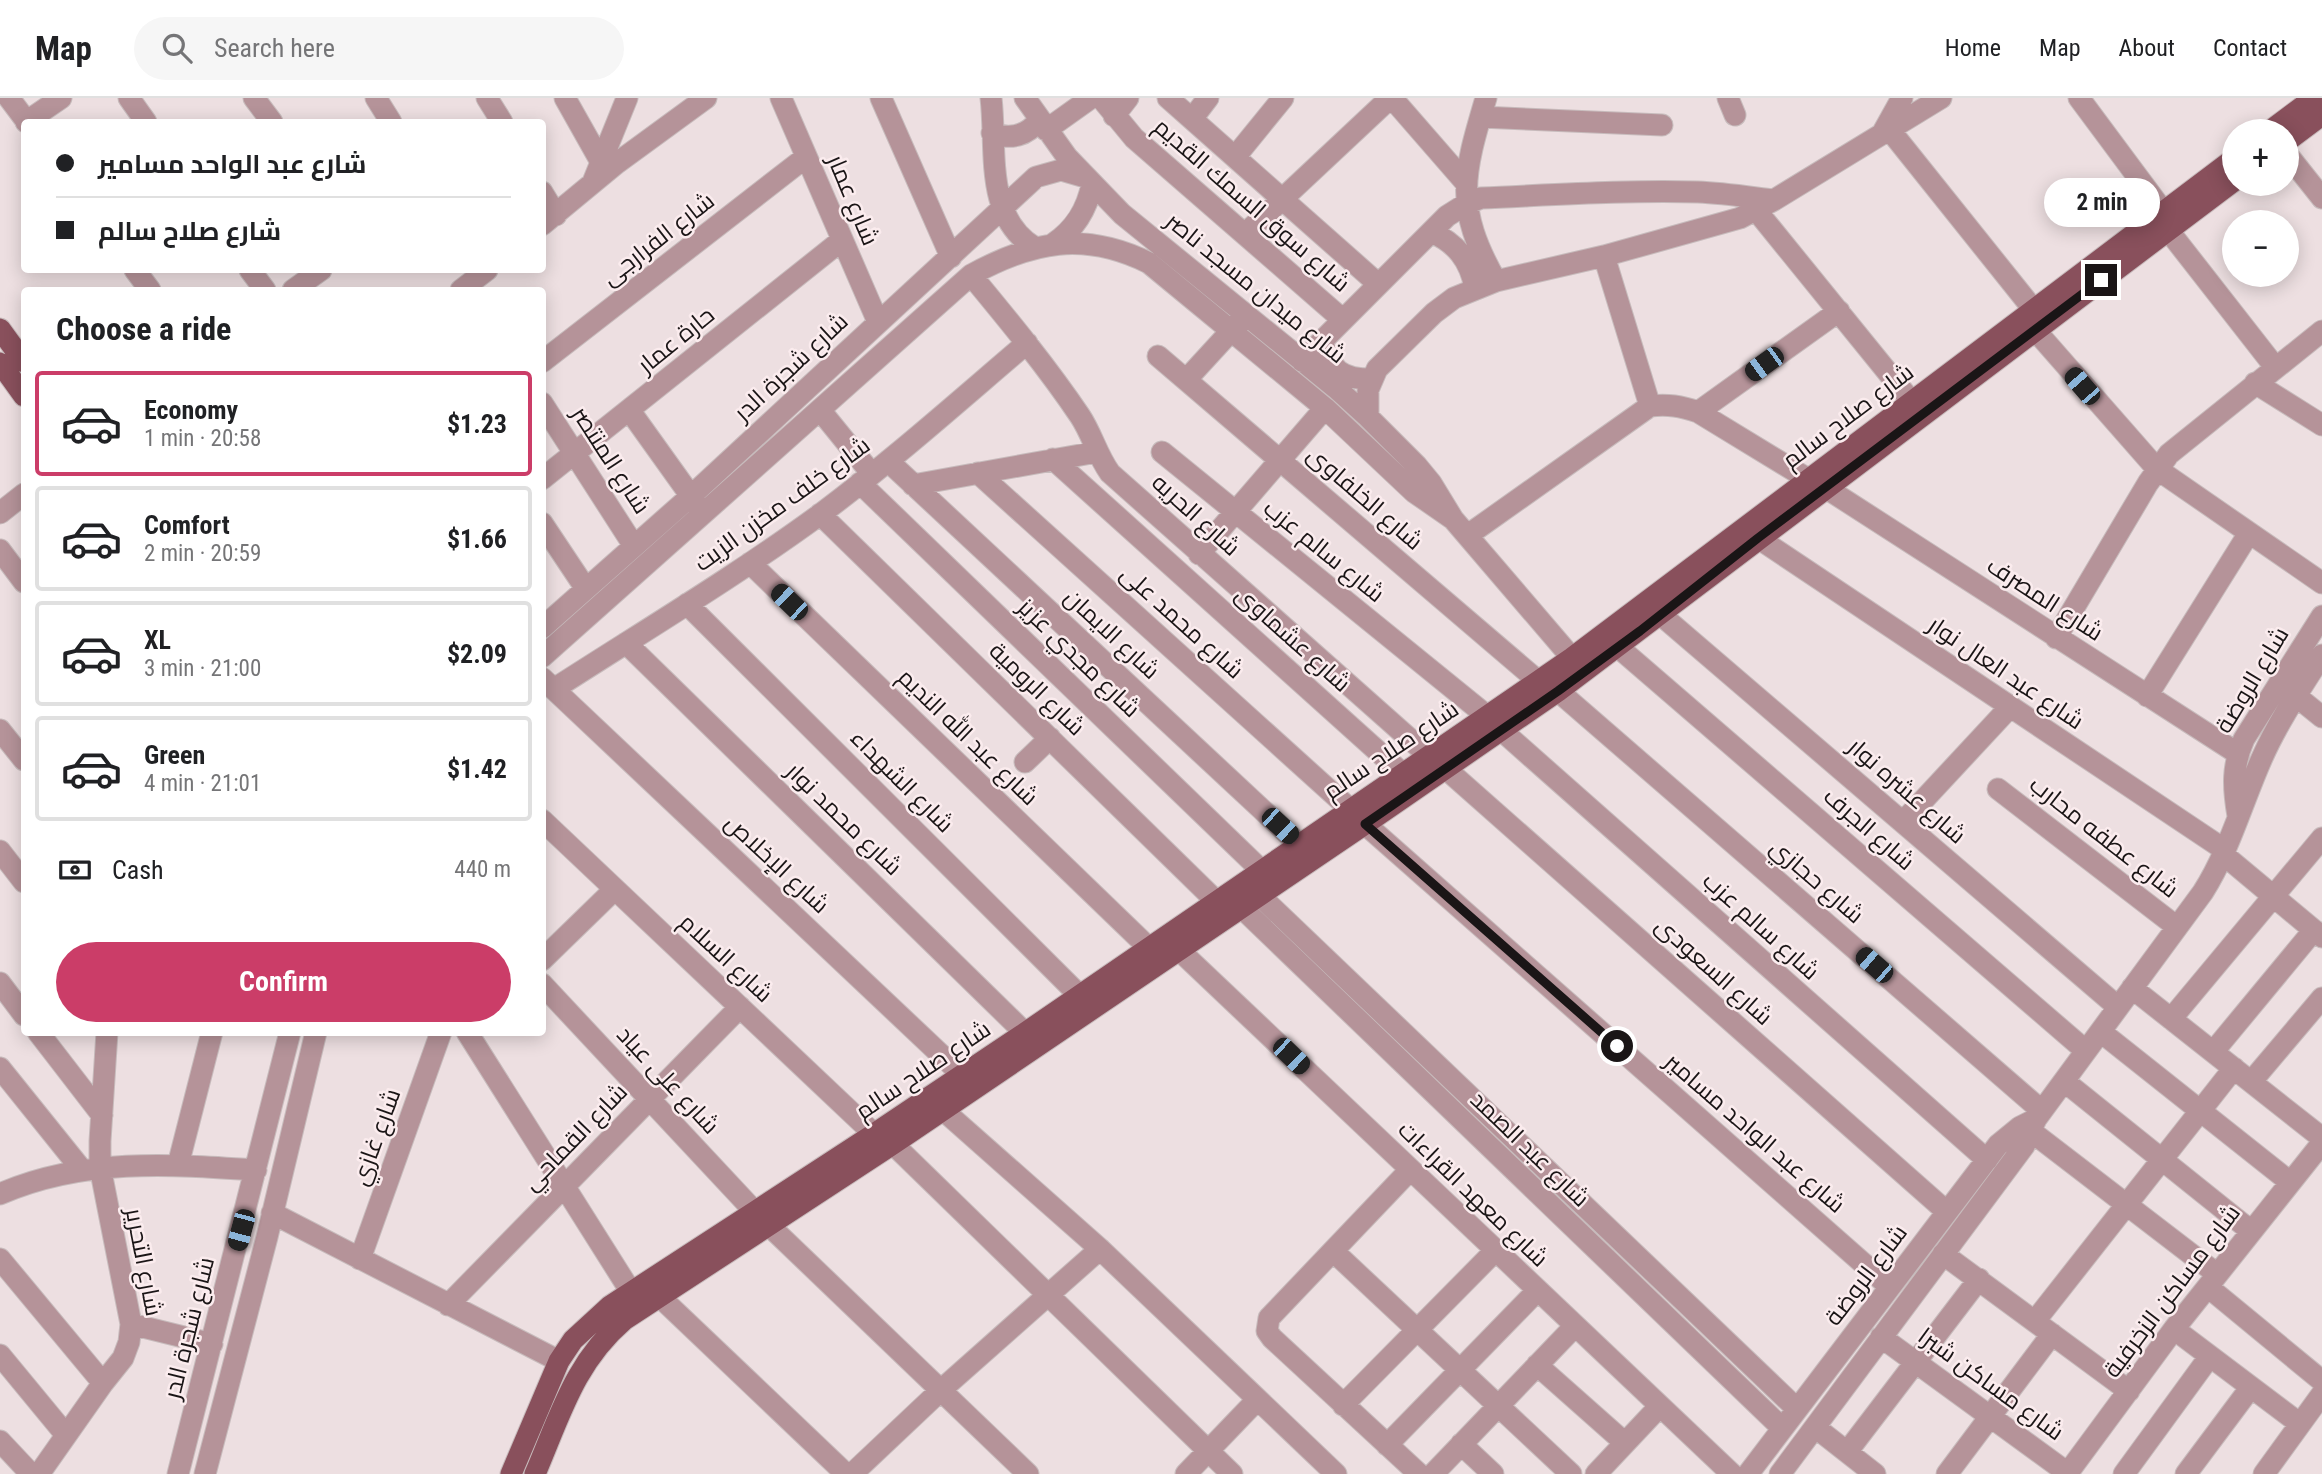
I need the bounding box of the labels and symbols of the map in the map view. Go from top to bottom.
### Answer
street label: شارع سوق السمك القديم [1147,112,1356,299]
street label: شارع عمار [819,149,885,250]
callout: 2 min [2043,178,2159,228]
street label: شارع الفرارجى [596,186,721,293]
street label: شارع ميدان مسجد ناصر [1157,205,1352,371]
route end [2085,264,2117,296]
street label: حارة عمار [631,301,720,380]
street label: شارع شجرة الدر [727,307,855,430]
car [1741,343,1788,385]
street label: شارع صلاح سالم [1777,358,1920,476]
car [2061,363,2104,409]
street label: شارع المنتصر [563,399,656,520]
street label: شارع خلف مخزن الزيت [689,431,876,579]
street label: شارع الخلفاوى [1300,440,1428,557]
street label: شارع الحريه [1145,468,1246,563]
street label: شارع سالم عزب [1257,494,1390,610]
street label: شارع المصرف [1981,551,2108,649]
street label: شارع محمد على [1113,559,1249,686]
car [767,580,812,624]
street label: شارع عشماوى [1229,580,1356,699]
street label: شارع الايمان [1057,583,1165,686]
street label: شارع مجدي عزيز [1008,591,1146,726]
street label: شارع عبد العال نوار [1920,610,2089,737]
street label: شارع الروضة [2209,622,2296,739]
street label: شارع الرومية [982,637,1090,743]
street label: شارع عبد الله النديم [891,662,1045,812]
street label: شارع صلاح سالم [1318,695,1465,807]
street label: شارع الشهداء [843,724,959,840]
street label: شارع عشره نوار [1840,731,1971,851]
street label: شارع محمد نوار [778,756,907,882]
street label: شارع عطفه محارب [2023,770,2184,905]
street label: شارع الجرف [1816,782,1920,878]
car [1258,804,1303,848]
street label: شارع الإخلاص [718,809,835,921]
street label: شارع حجازي [1762,833,1869,932]
street label: شارع سالم عزب [1696,866,1825,987]
street label: شارع السلام [672,908,778,1010]
street label: شارع السعودى [1648,911,1778,1032]
car [1852,943,1897,987]
street label: شارع صلاح سالم [850,1015,997,1127]
street label: شارع على عياد [610,1020,725,1141]
route start [1601,1030,1633,1062]
car [1269,1034,1314,1078]
street label: شارع عبد الواحد مسامير [1656,1046,1851,1220]
street label: شارع القماحي [517,1078,637,1200]
street label: شارع غازي [346,1085,410,1191]
street label: شارع عبد الصمد [1463,1085,1595,1214]
street label: شارع معهد القراءات [1391,1115,1554,1274]
street label: شارع مساكن الزخرفية [2098,1199,2248,1384]
street label: شارع التحرير [117,1204,168,1319]
car [226,1207,257,1253]
street label: شارع الروضة [1819,1219,1915,1332]
street label: شارع شجرة الدر [157,1254,222,1404]
street label: شارع مساكن شبرا [1912,1322,2069,1448]

